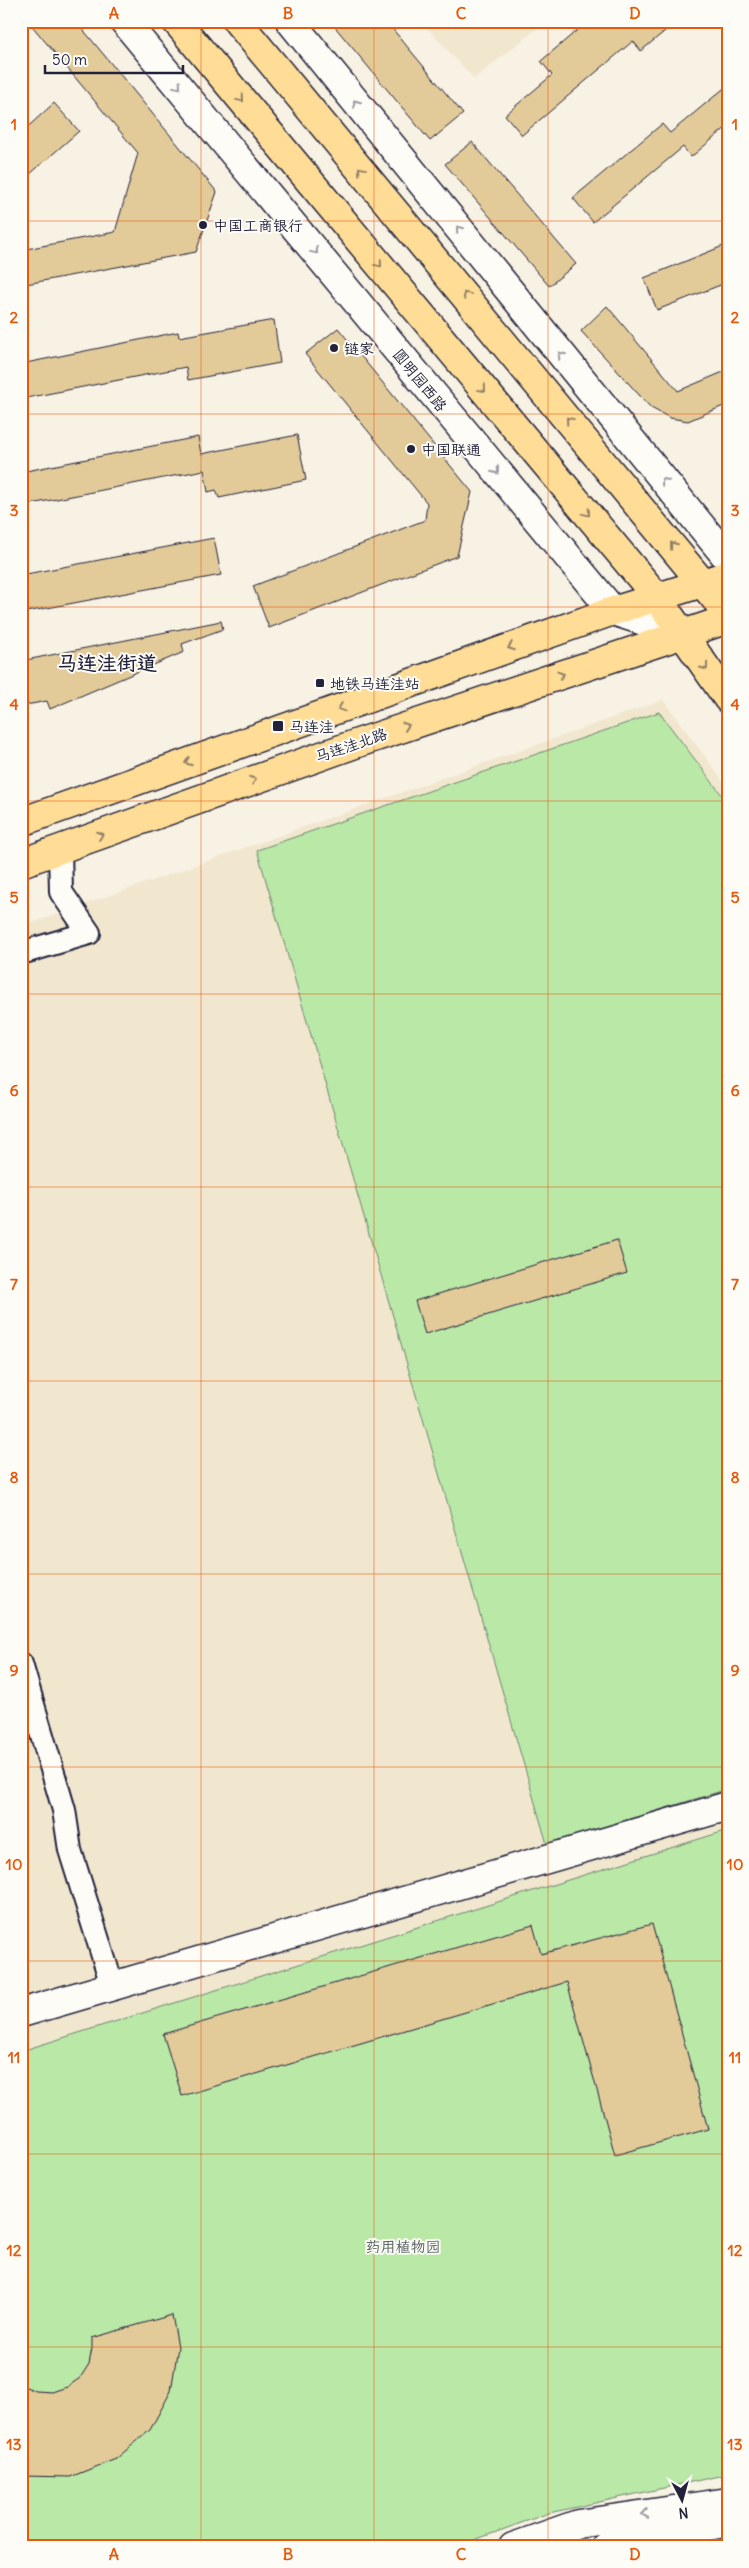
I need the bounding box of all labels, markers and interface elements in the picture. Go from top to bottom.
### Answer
text: A [109,3,119,23]
text: B [283,3,294,23]
text: C [456,3,467,23]
text: D [629,3,641,23]
scale bar [45,42,182,74]
text: 50 m [52,50,87,69]
one-way arrow [172,80,180,89]
one-way arrow [236,93,244,102]
one-way arrow [353,99,362,108]
text: 1 [11,114,17,134]
text: 1 [732,114,738,134]
one-way arrow [359,167,367,176]
place label: 中国工商银行 [213,216,303,235]
marker: 中国工商银行 [197,219,209,231]
one-way arrow [455,225,464,234]
one-way arrow [309,246,318,255]
one-way arrow [373,258,382,267]
one-way arrow [462,291,471,300]
text: 2 [10,307,19,327]
text: 2 [731,307,740,327]
place label: 链家 [344,339,374,358]
marker: 链家 [328,342,340,354]
street label: 圆明园西路 [389,345,451,415]
one-way arrow [558,351,567,360]
one-way arrow [478,383,487,392]
one-way arrow [566,416,575,425]
place label: 中国联通 [421,440,481,459]
marker: 中国联通 [405,443,417,455]
one-way arrow [490,466,499,475]
one-way arrow [660,477,669,486]
text: 3 [9,500,19,520]
text: 3 [730,500,740,520]
one-way arrow [582,508,591,517]
one-way arrow [670,542,678,551]
one-way arrow [507,641,516,651]
district label: 马连洼街道 [57,650,157,675]
one-way arrow [699,661,708,671]
one-way arrow [556,671,564,681]
place label: 地铁马连洼站 [330,674,420,693]
marker: 地铁马连洼站 [314,677,326,689]
text: 4 [9,694,19,714]
text: 4 [730,694,740,714]
one-way arrow [338,702,346,712]
place label: 马连洼 [289,717,334,736]
marker: 马连洼 [271,719,285,733]
one-way arrow [402,722,410,732]
street label: 马连洼北路 [312,724,390,766]
one-way arrow [185,756,193,766]
one-way arrow [248,776,257,786]
one-way arrow [95,831,104,841]
text: 5 [9,887,19,907]
text: 5 [730,887,740,907]
text: 6 [9,1080,19,1100]
text: 6 [730,1080,740,1100]
text: 7 [10,1274,18,1294]
text: 7 [731,1274,739,1294]
text: 8 [9,1467,19,1487]
text: 8 [730,1467,740,1487]
text: 9 [9,1660,19,1680]
text: 9 [730,1660,740,1680]
text: 10 [6,1854,22,1874]
text: 10 [727,1854,743,1874]
text: 11 [8,2047,20,2067]
text: 11 [729,2047,741,2067]
park label: 药用植物园 [365,2237,441,2256]
text: 12 [6,2240,22,2260]
text: 12 [727,2240,743,2260]
text: 13 [6,2434,22,2454]
text: 13 [727,2434,743,2454]
north arrow [656,2476,706,2526]
text: N [678,2503,689,2522]
one-way arrow [641,2509,649,2519]
text: A [109,2544,119,2564]
text: B [283,2544,294,2564]
text: C [456,2544,467,2564]
text: D [629,2544,641,2564]

